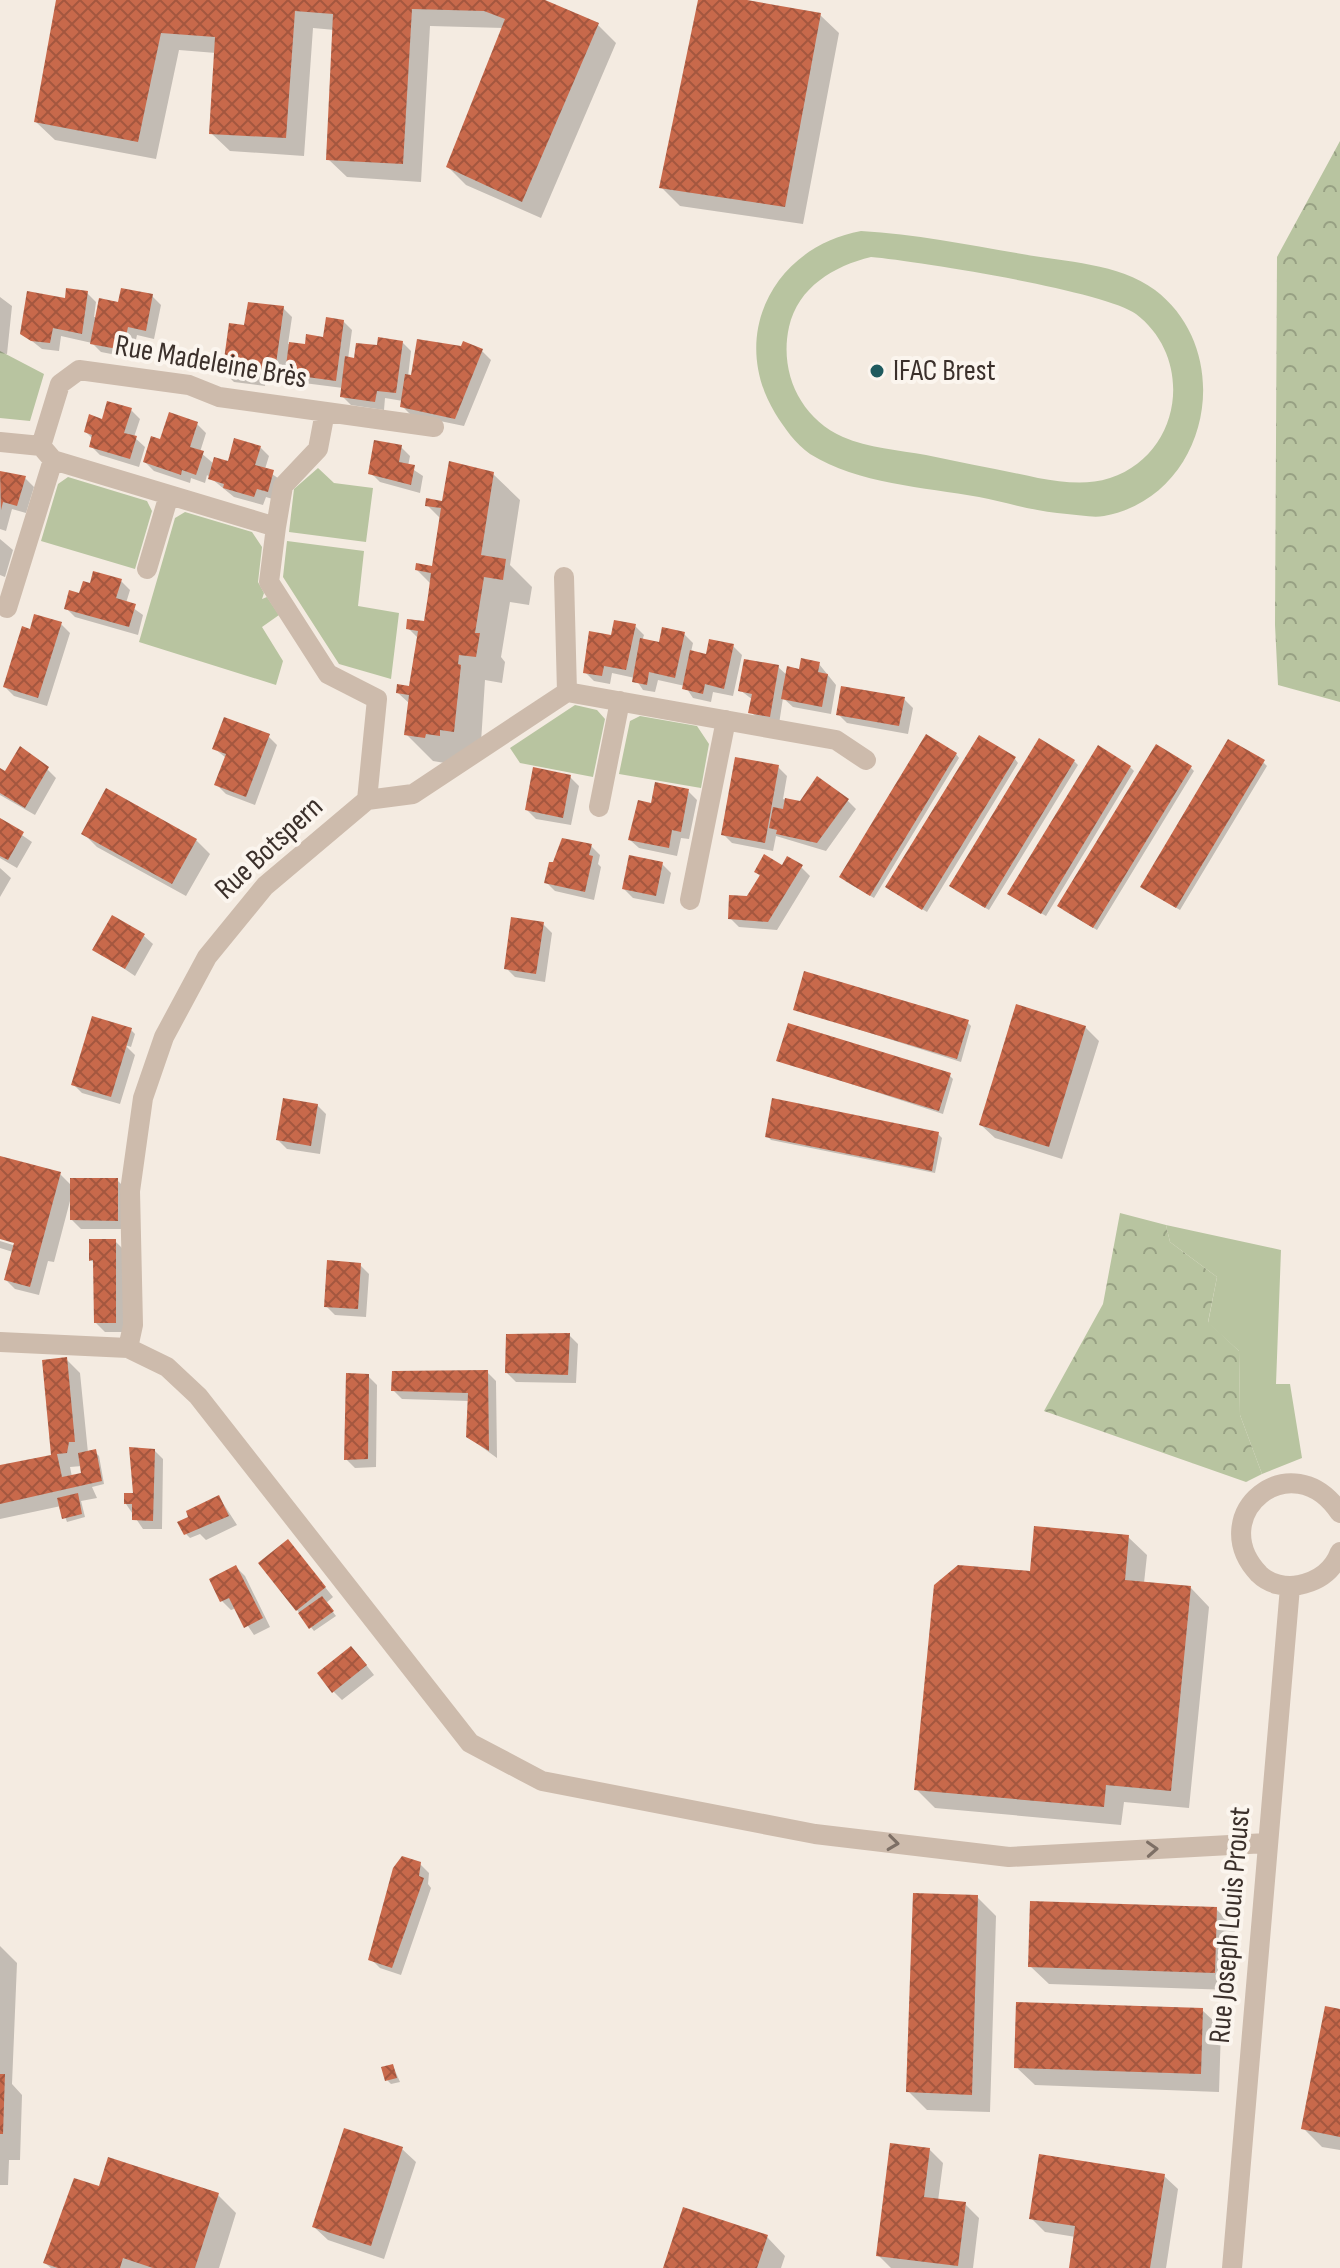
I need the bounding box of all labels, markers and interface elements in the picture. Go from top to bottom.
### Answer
street label: Rue Madeleine Brès [112,327,310,397]
place label: IFAC Brest [893,353,996,389]
marker: IFAC Brest [868,362,886,380]
street label: Rue Botspern [207,789,331,907]
street label: Rue Joseph Louis Proust [1202,1805,1258,2045]
one-way arrow [887,1835,900,1852]
one-way arrow [1146,1841,1159,1858]

